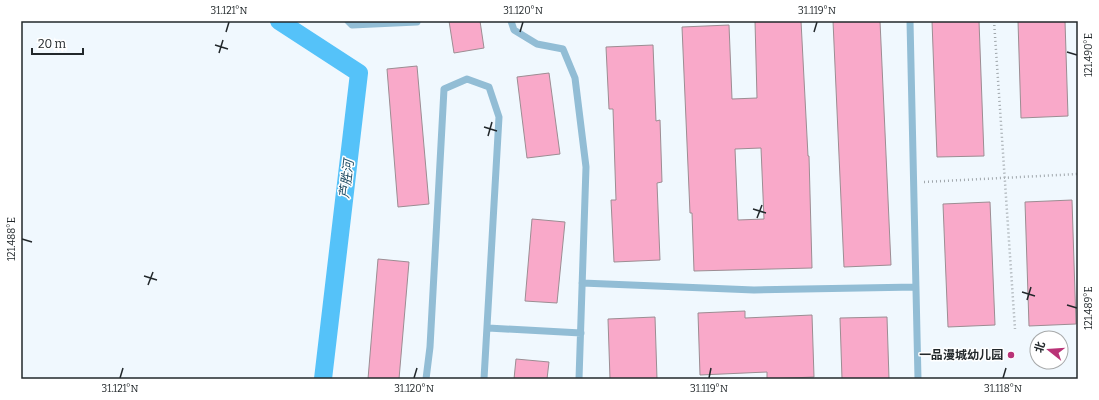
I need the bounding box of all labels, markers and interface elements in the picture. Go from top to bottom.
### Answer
text: 31.121°N [210,5,248,17]
text: 31.120°N [503,5,543,17]
text: 31.119°N [798,5,836,17]
scale bar [32,30,83,56]
text: 121.490°E [1083,33,1095,77]
text: 20 m [38,37,67,51]
water label: 芦胜河 [337,156,357,199]
text: 121.488°E [6,217,18,261]
text: 121.489°E [1083,286,1095,330]
north arrow [1029,330,1069,370]
text: 北 [1032,340,1048,354]
place label: 一品漫城幼儿园 [919,348,1003,362]
marker: 一品漫城幼儿园 [1006,350,1016,360]
text: 31.121°N [101,383,139,395]
text: 31.120°N [394,383,434,395]
text: 31.119°N [690,383,728,395]
text: 31.118°N [984,383,1022,395]

